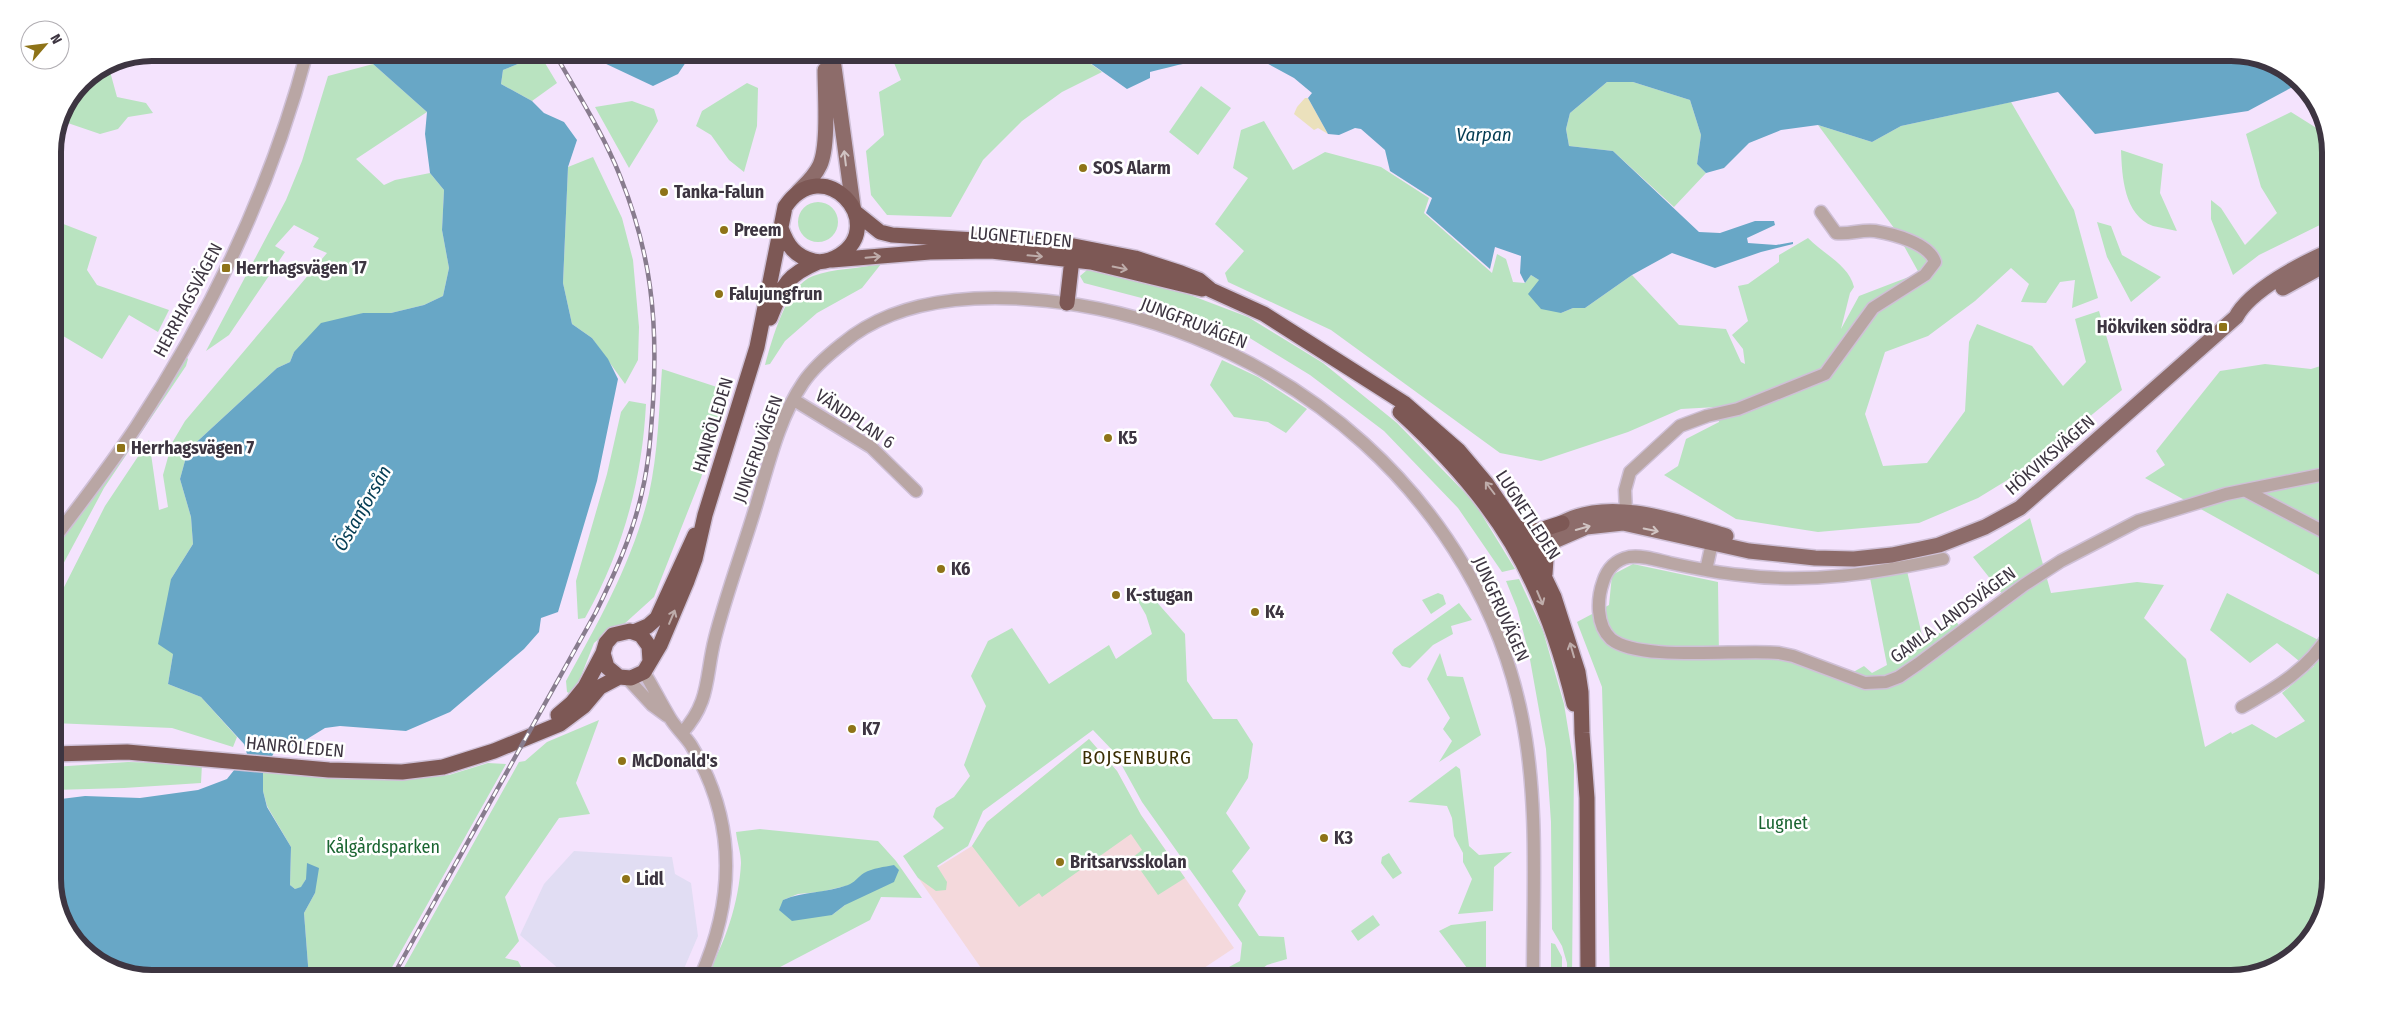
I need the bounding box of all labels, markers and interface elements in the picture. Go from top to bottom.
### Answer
north arrow [20,20,70,70]
text: N [47,31,66,47]
water label: Varpan [1456,123,1512,146]
one-way arrow [840,151,850,167]
place label: SOS Alarm [1093,157,1171,179]
marker: SOS Alarm [1077,162,1089,174]
place label: Tanka-Falun [674,181,764,203]
marker: Tanka-Falun [658,186,670,198]
place label: Preem [734,219,782,241]
street label: LUGNETLEDEN [969,222,1073,252]
marker: Preem [718,224,730,236]
street label: HERRHAGSVÄGEN [149,239,227,361]
one-way arrow [1027,251,1043,260]
one-way arrow [865,252,881,262]
place label: Herrhagsvägen 17 [236,257,367,279]
marker: Herrhagsvägen 17 [220,262,232,274]
one-way arrow [1112,264,1128,274]
place label: Falujungfrun [729,283,823,305]
marker: Falujungfrun [713,288,725,300]
street label: JUNGFRUVÄGEN [1137,293,1251,353]
place label: Hökviken södra [2097,316,2213,338]
marker: Hökviken södra [2217,321,2229,333]
street label: HANRÖLEDEN [688,375,738,475]
street label: VÄNDPLAN 6 [811,385,899,454]
street label: JUNGFRUVÄGEN [728,392,788,506]
street label: HÖKVIKSVÄGEN [2001,410,2099,500]
place label: K5 [1118,427,1137,449]
marker: K5 [1102,432,1114,444]
place label: Herrhagsvägen 7 [131,437,254,459]
marker: Herrhagsvägen 7 [115,442,127,454]
water label: Östanforsån [329,461,396,555]
street label: LUGNETLEDEN [1491,466,1565,564]
one-way arrow [1485,482,1496,495]
one-way arrow [1574,523,1590,532]
one-way arrow [1643,526,1659,535]
street label: JUNGFRUVÄGEN [1468,553,1534,665]
place label: K6 [951,558,971,580]
street label: GAMLA LANDSVÄGEN [1886,562,2020,668]
marker: K6 [935,563,947,575]
place label: K-stugan [1126,584,1193,606]
marker: K-stugan [1110,589,1122,601]
one-way arrow [1535,590,1545,605]
place label: K4 [1265,601,1284,623]
marker: K4 [1249,606,1261,618]
one-way arrow [667,610,677,625]
one-way arrow [1567,643,1576,659]
place label: K7 [862,718,880,740]
marker: K7 [846,723,858,735]
street label: HANRÖLEDEN [245,732,345,762]
district label: BOJSENBURG [1082,746,1192,769]
place label: McDonald's [632,750,718,772]
marker: McDonald's [616,755,628,767]
park label: Lugnet [1758,812,1808,834]
place label: K3 [1334,827,1353,849]
marker: K3 [1318,832,1330,844]
park label: Kålgårdsparken [326,836,440,858]
place label: Britsarvsskolan [1070,851,1187,873]
marker: Britsarvsskolan [1054,856,1066,868]
place label: Lidl [636,868,664,890]
marker: Lidl [620,873,632,885]

